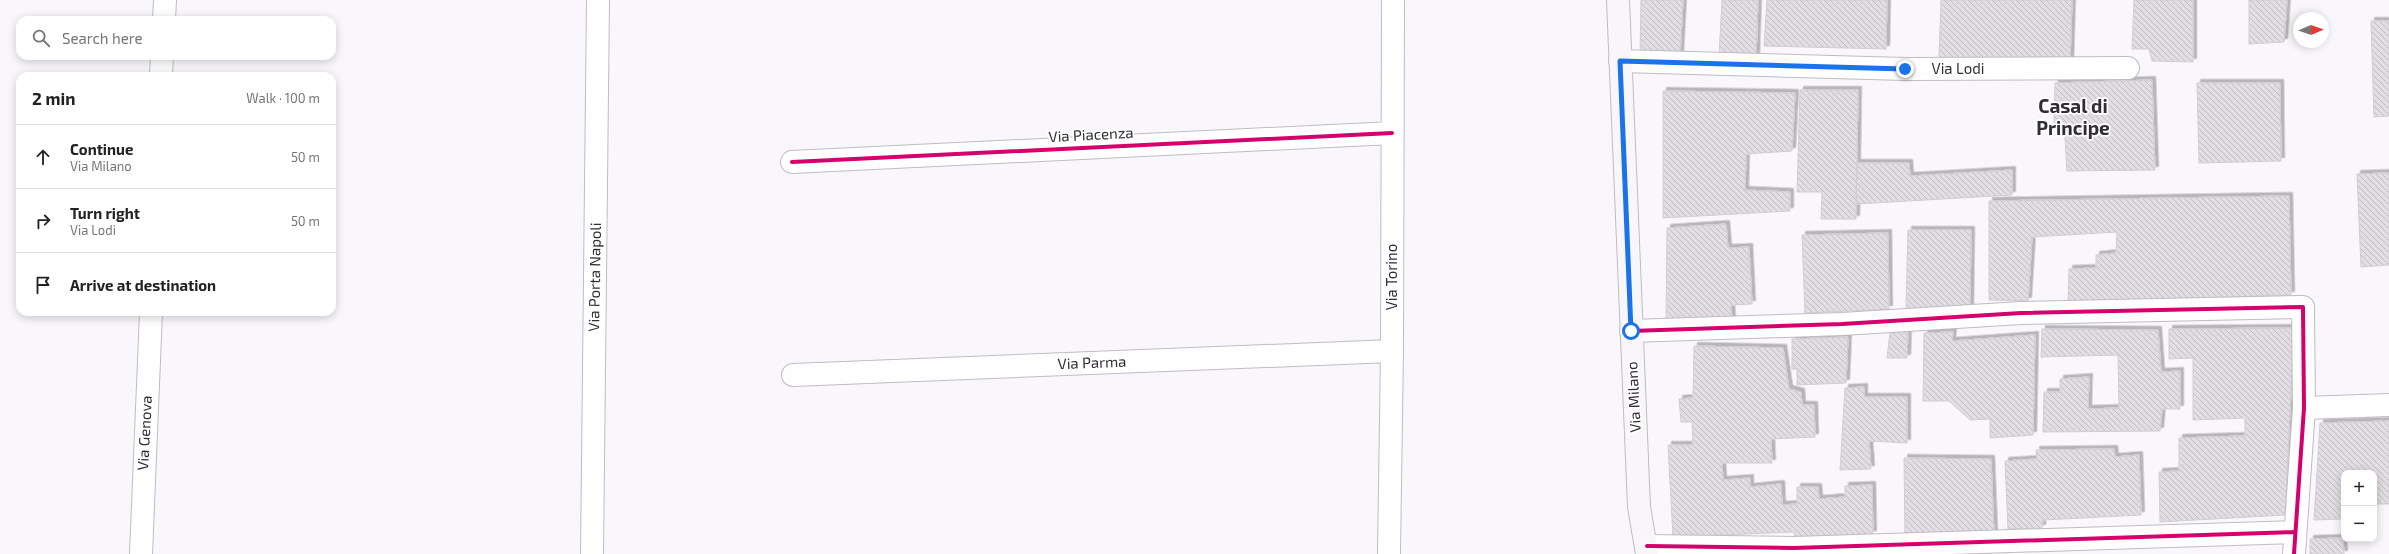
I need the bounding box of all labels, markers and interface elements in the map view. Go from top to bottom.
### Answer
north arrow [2293,12,2329,48]
search box [16,16,336,60]
icon: search [30,27,52,49]
text: Search here [62,29,143,47]
street label: Via Lodi [1932,59,1984,77]
route end [1896,60,1914,78]
text: 2 min [32,88,75,108]
text: Walk · 100 m [246,90,320,106]
district label: Casal di Principe [2036,94,2110,139]
street label: Via Piacenza [1048,123,1134,145]
text: Continue [70,140,133,158]
icon: ahead [32,146,54,168]
text: 50 m [291,149,320,165]
text: Via Milano [70,158,132,174]
text: Turn right [70,204,140,222]
icon: right [32,210,54,232]
text: 50 m [291,213,320,229]
text: Via Lodi [70,222,116,238]
street label: Via Porta Napoli [584,222,604,332]
street label: Via Torino [1382,244,1400,310]
icon: arrive [32,274,54,296]
text: Arrive at destination [70,276,216,294]
route start [1622,322,1640,340]
street label: Via Parma [1057,352,1127,372]
street label: Via Milano [1622,361,1644,433]
street label: Via Genova [133,395,155,471]
map controls [2341,470,2377,542]
button: + [2341,470,2377,506]
button: − [2341,506,2377,542]

